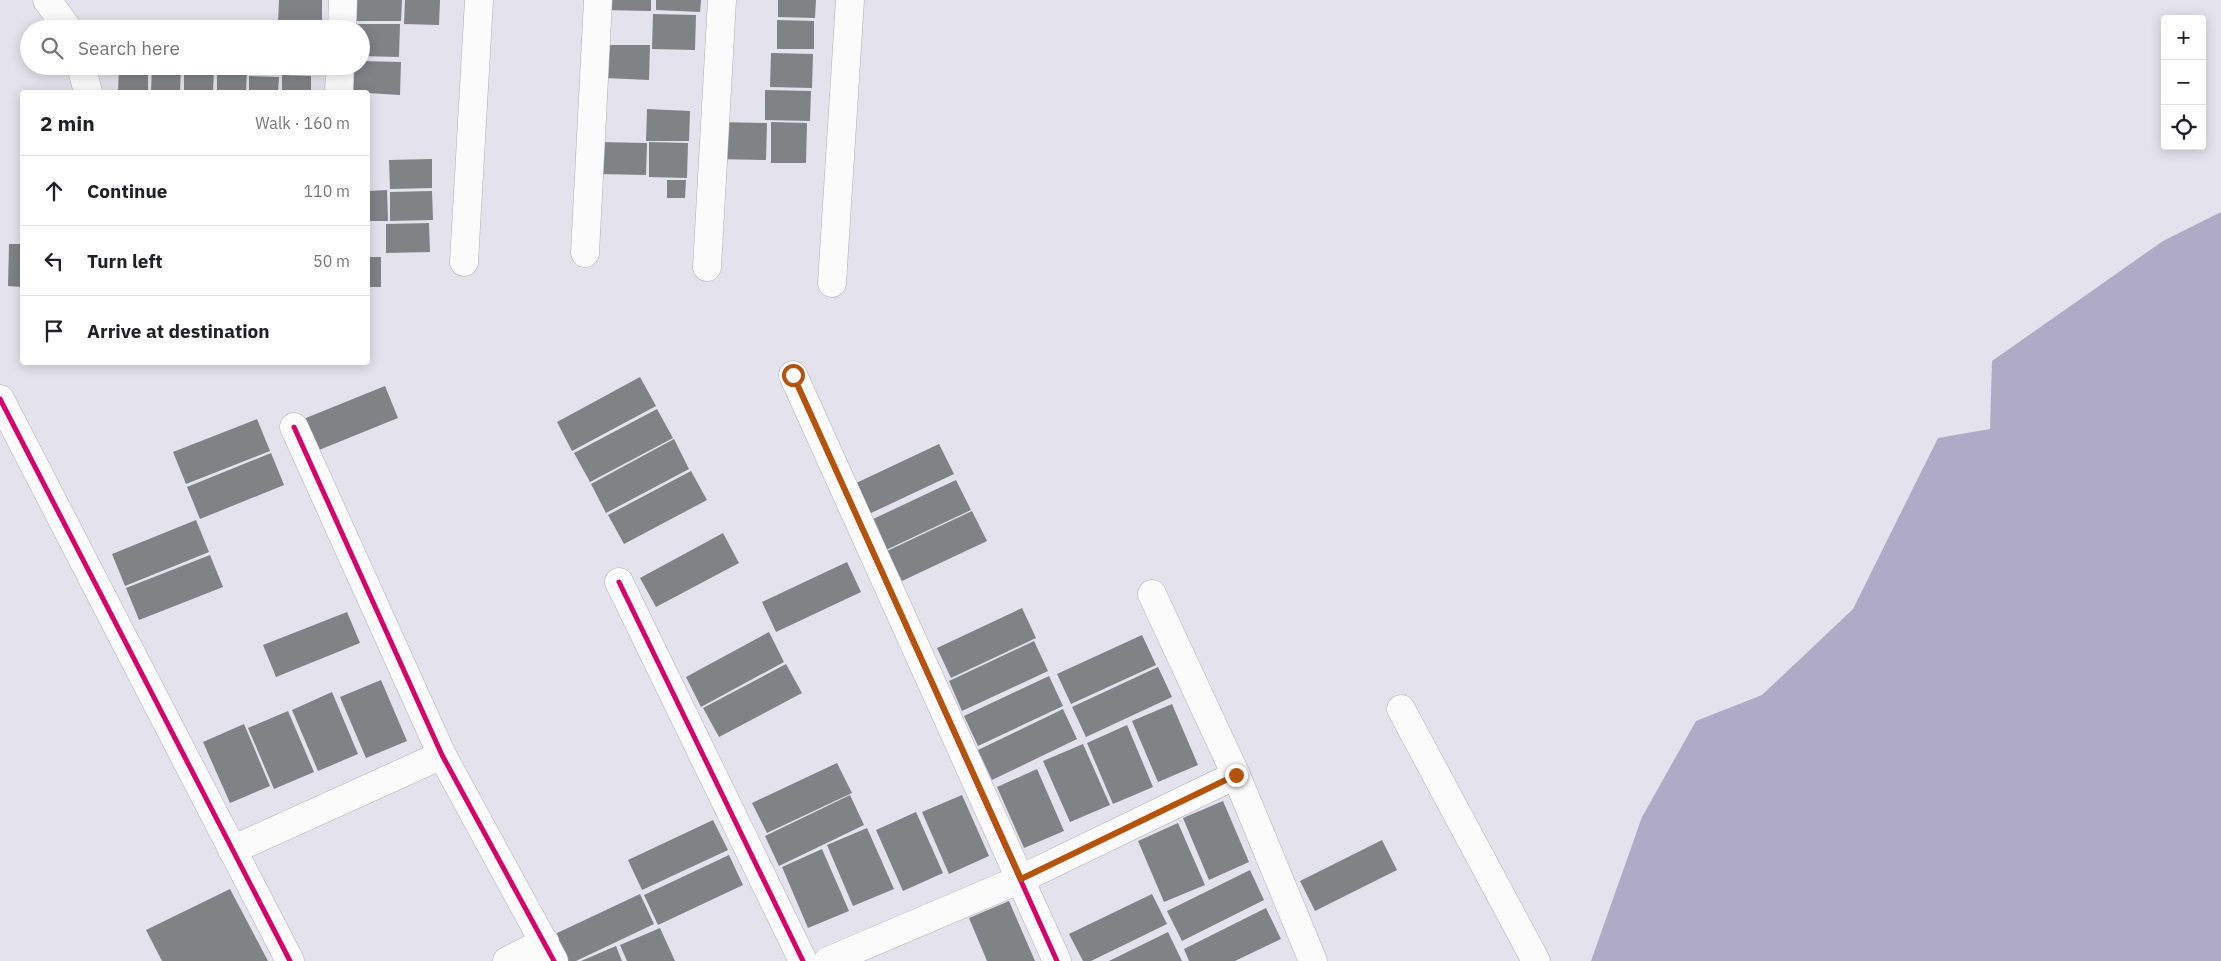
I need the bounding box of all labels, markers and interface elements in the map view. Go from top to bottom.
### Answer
map controls [2161,15,2206,150]
button: + [2161,15,2206,60]
search box [20,20,370,75]
icon: search [38,34,66,62]
text: Search here [78,36,180,60]
button: − [2161,60,2206,105]
button: locate [2161,105,2206,150]
text: 2 min [40,109,95,137]
text: Walk · 160 m [255,113,350,133]
icon: ahead [40,177,68,205]
text: Continue [87,179,167,203]
text: 110 m [303,181,350,201]
icon: left [40,247,68,275]
text: Turn left [87,249,163,273]
text: 50 m [313,251,350,271]
icon: arrive [40,317,68,345]
text: Arrive at destination [87,319,270,343]
route start [782,364,805,387]
route end [1225,764,1248,787]

